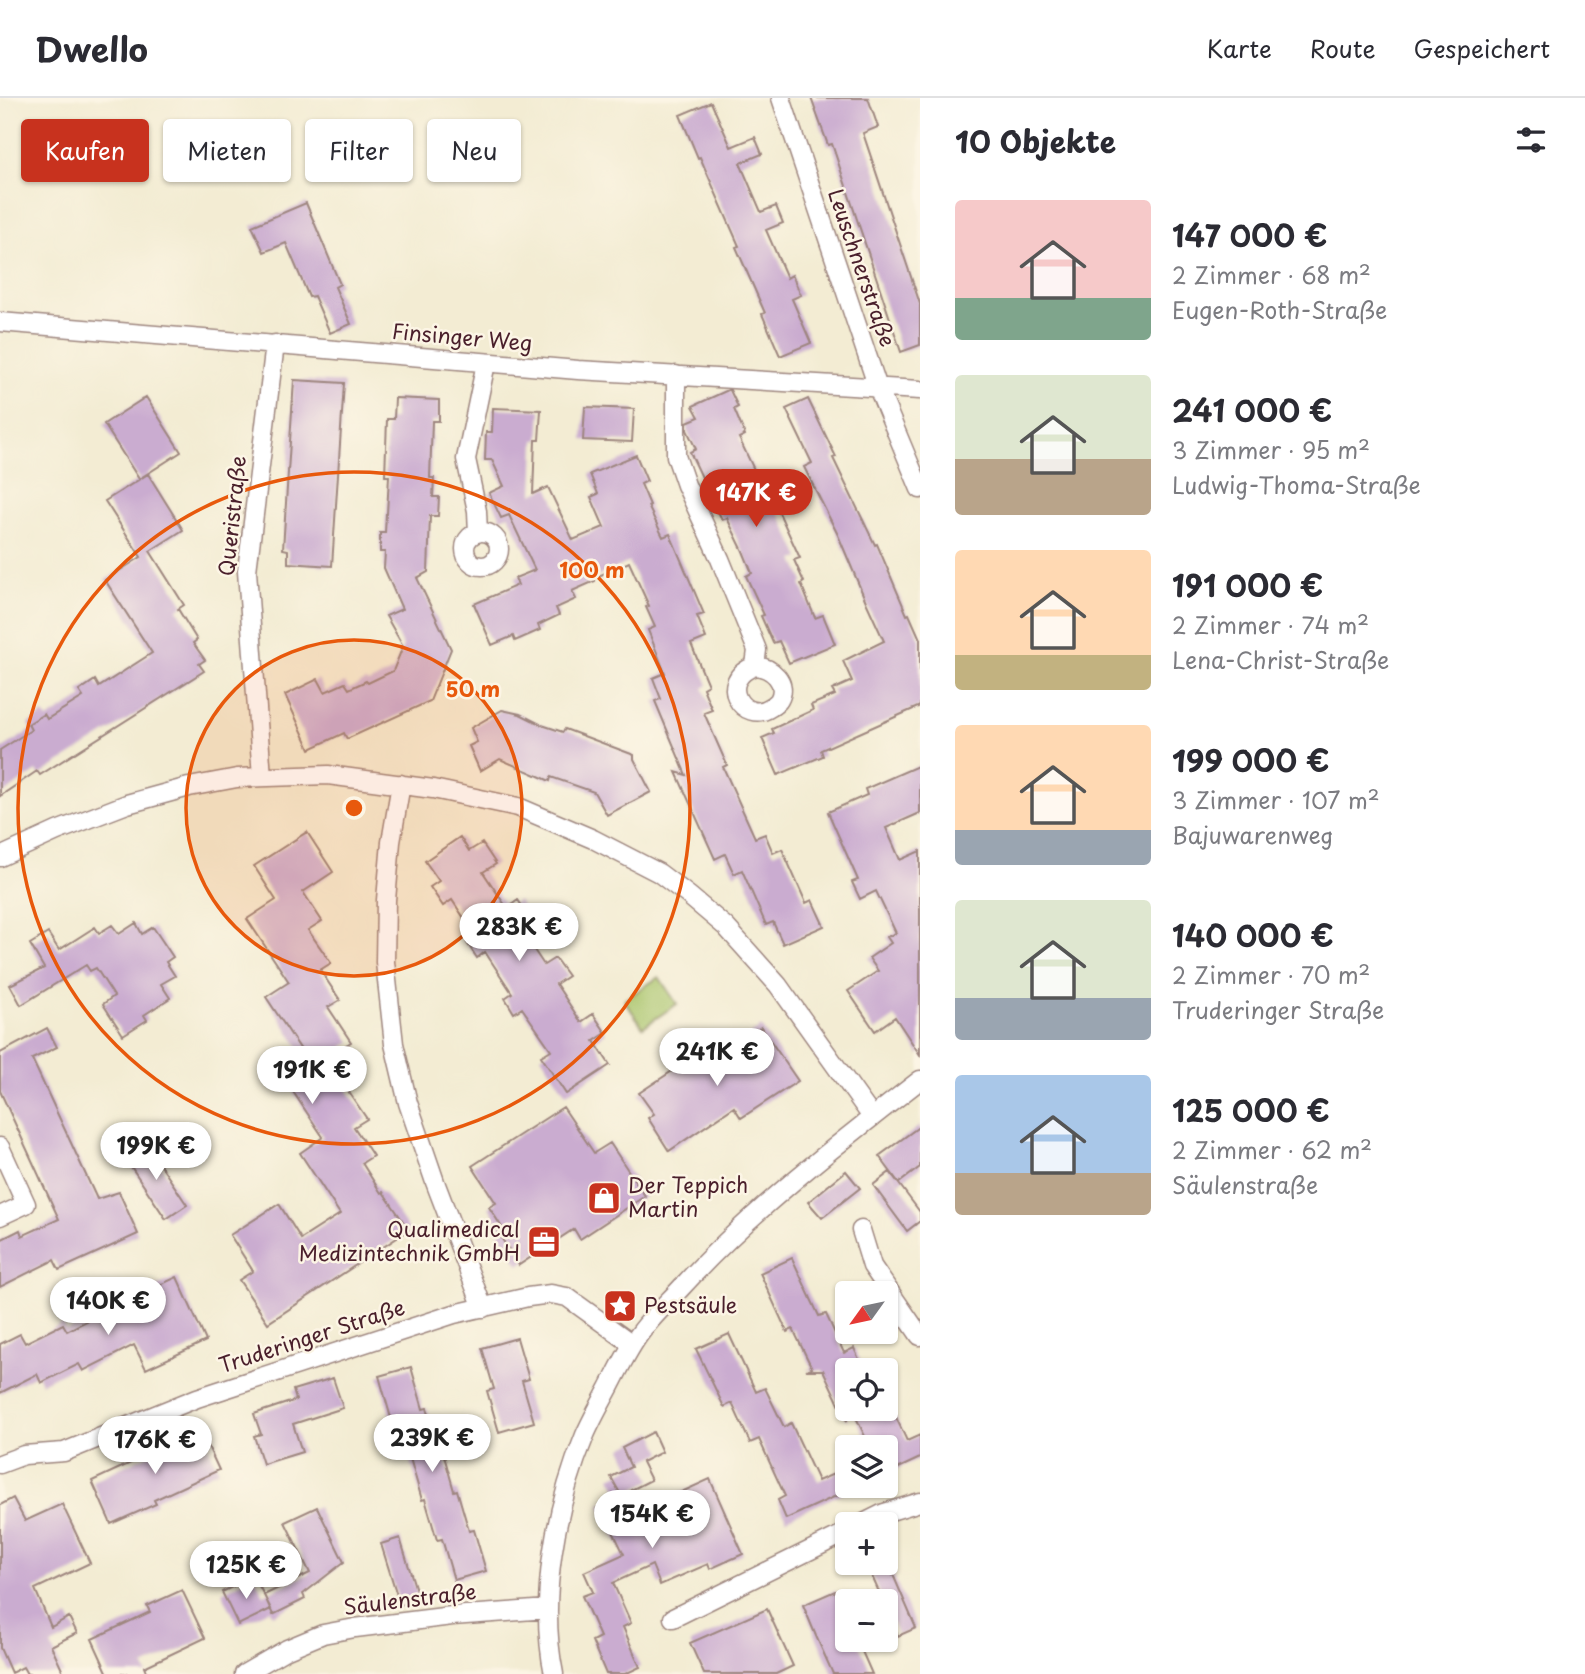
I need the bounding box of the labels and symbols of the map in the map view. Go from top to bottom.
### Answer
street label: Leuschnerstraße [821,184,905,351]
street label: Finsinger Weg [391,314,534,358]
street label: Queristraße [209,454,253,577]
pin: 147K € [699,470,813,529]
text: 100 m [559,553,625,585]
text: 50 m [446,672,500,704]
centre of rings [342,796,366,820]
pin: 283K € [462,904,576,963]
pin: 241K € [660,1028,774,1088]
pin: 191K € [255,1046,369,1106]
pin: 199K € [99,1122,213,1182]
place label: Der Teppich Martin [628,1168,748,1224]
shop icon: Der Teppich Martin [585,1179,623,1217]
place label: Qualimedical Medizintechnik GmbH [299,1212,520,1268]
office icon: Qualimedical Medizintechnik GmbH [525,1223,563,1261]
pin: 140K € [51,1278,165,1337]
north arrow [835,1281,898,1344]
place icon: Pestsäule [601,1287,639,1325]
place label: Pestsäule [644,1288,737,1320]
street label: Truderinger Straße [214,1290,408,1380]
pin: 239K € [375,1414,489,1474]
pin: 176K € [98,1416,212,1476]
pin: 154K € [595,1490,709,1550]
pin: 125K € [189,1542,303,1601]
street label: Säulenstraße [342,1574,478,1622]

